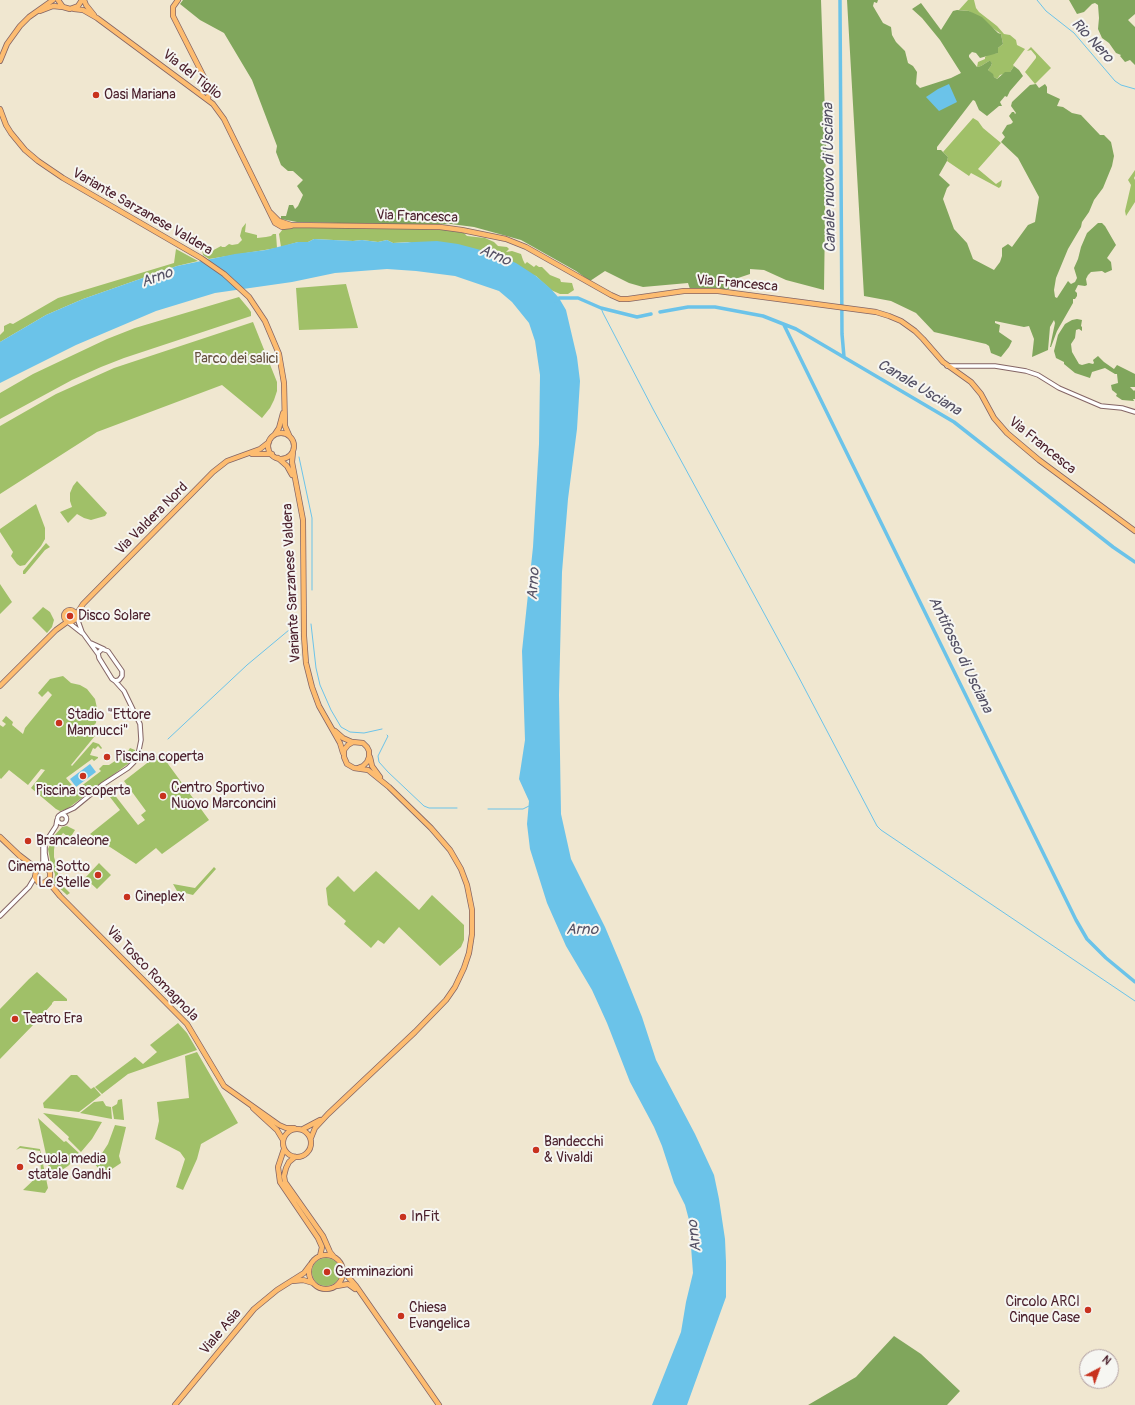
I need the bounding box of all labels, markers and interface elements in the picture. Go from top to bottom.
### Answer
water label: Rio Nero [1067,15,1117,67]
street label: Via del Tiglio [159,46,225,104]
place label: Oasi Mariana [104,87,176,103]
marker: Oasi Mariana [91,90,101,100]
water label: Canale nuovo di Usciana [820,103,840,253]
street label: Variante Sarzanese Valdera [69,165,215,259]
street label: Via Francesca [376,207,458,227]
water label: Arno [477,241,513,271]
water label: Arno [139,264,175,292]
street label: Via Francesca [696,272,778,296]
park label: Parco dei salici [194,351,278,367]
water label: Canale Usciana [874,356,964,420]
street label: Via Francesca [1005,414,1079,478]
street label: Via Valdera Nord [112,479,192,559]
street label: Variante Sarzanese Valdera [279,503,305,663]
water label: Arno [524,567,544,601]
water label: Antifosso di Usciana [924,594,996,716]
place label: Disco Solare [78,608,150,624]
marker: Disco Solare [65,611,75,621]
place label: Stadio "Ettore Mannucci" [67,707,151,740]
marker: Stadio "Ettore Mannucci" [54,718,64,728]
place label: Piscina coperta [115,749,204,765]
marker: Piscina coperta [102,752,112,762]
marker: Piscina scoperta [78,771,88,781]
place label: Centro Sportivo Nuovo Marconcini [171,780,276,812]
place label: Piscina scoperta [35,783,131,799]
marker: Centro Sportivo Nuovo Marconcini [158,791,168,801]
place label: Brancaleone [36,833,109,849]
marker: Brancaleone [23,836,33,846]
place label: Cinema Sotto Le Stelle [8,859,90,892]
marker: Cinema Sotto Le Stelle [93,870,103,880]
place label: Cineplex [135,889,185,905]
marker: Cineplex [122,892,132,902]
water label: Arno [566,921,598,939]
street label: Via Tosco Romagnola [102,923,202,1025]
place label: Teatro Era [23,1011,83,1027]
marker: Teatro Era [10,1014,20,1024]
place label: Bandecchi & Vivaldi [544,1134,603,1166]
marker: Bandecchi & Vivaldi [531,1145,541,1155]
place label: Scuola media statale Gandhi [28,1151,111,1184]
marker: Scuola media statale Gandhi [15,1162,25,1172]
place label: InFit [411,1209,439,1225]
marker: InFit [398,1212,408,1222]
water label: Arno [684,1219,706,1253]
place label: Germinazioni [335,1264,413,1280]
marker: Germinazioni [322,1267,332,1277]
place label: Circolo ARCI Cinque Case [1006,1294,1080,1326]
place label: Chiesa Evangelica [409,1300,470,1332]
marker: Circolo ARCI Cinque Case [1083,1305,1093,1315]
street label: Viale Asia [197,1306,245,1358]
marker: Chiesa Evangelica [396,1311,406,1321]
north arrow [1079,1349,1119,1389]
text: N [1099,1353,1114,1368]

